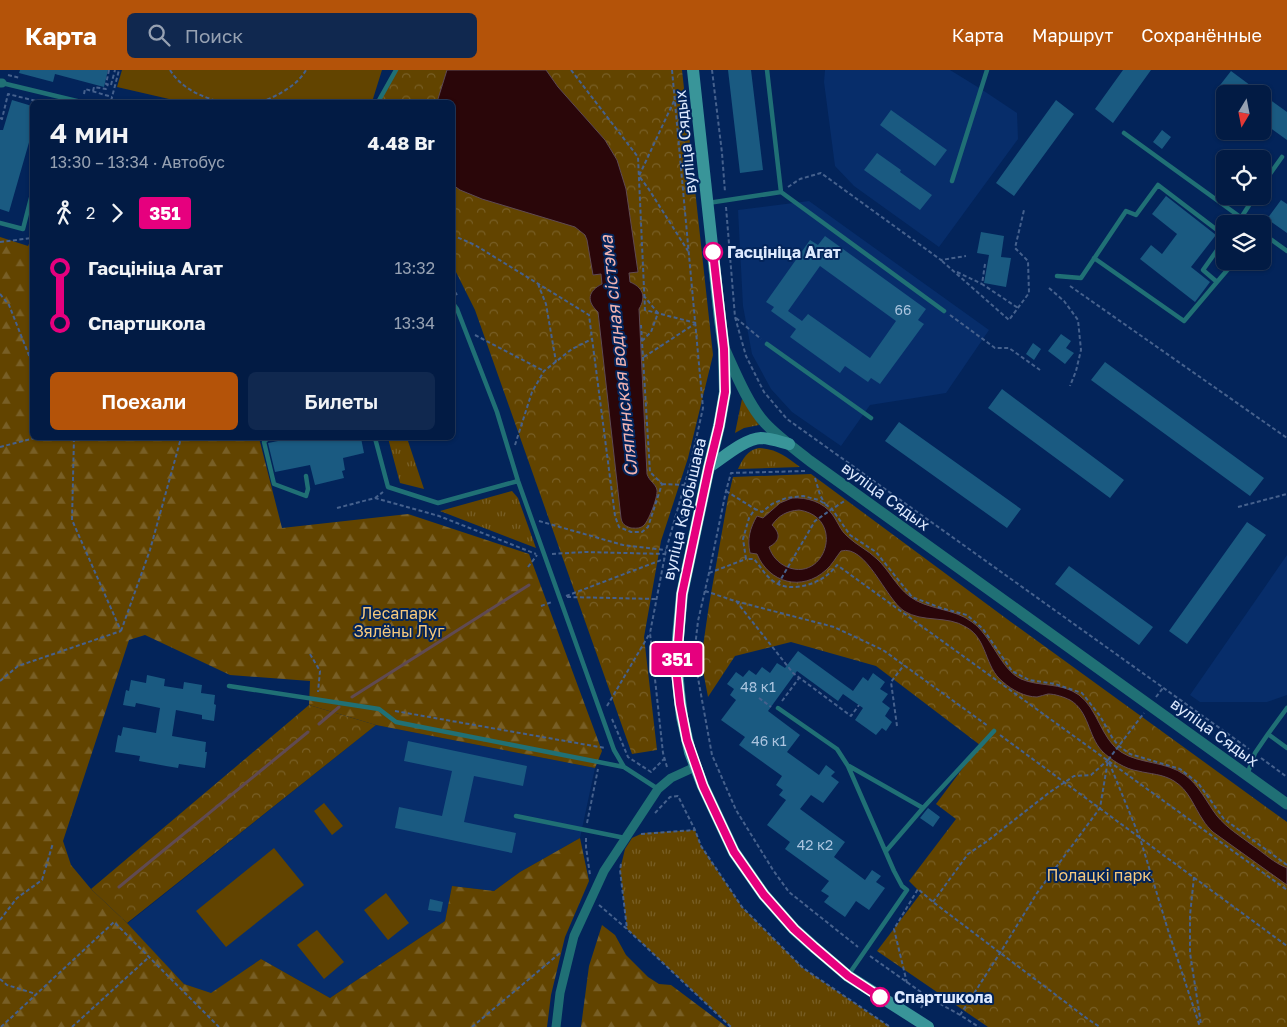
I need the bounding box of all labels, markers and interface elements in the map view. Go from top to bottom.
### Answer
search box [127,13,477,58]
text: Карта [25,21,97,50]
icon: search [145,21,173,49]
text: Поиск [185,24,243,47]
text: Карта [952,24,1004,46]
text: Маршрут [1032,24,1113,46]
text: Сохранённые [1141,24,1262,46]
north arrow [1216,85,1271,140]
map controls [1216,85,1271,270]
street label: вуліца Сядых [670,89,700,195]
text: 4 мин [50,116,129,149]
text: 4.48 Br [367,131,435,154]
button: locate [1216,150,1271,205]
text: 13:30 – 13:34 · Автобус [50,152,225,172]
icon: walk [50,199,78,227]
icon: forward [103,199,131,227]
text: 351 [149,202,181,224]
text: 2 [86,203,95,223]
button: layers [1216,215,1271,270]
water label: Сляпянская водная сістэма [594,233,642,478]
marker: Гасцініца Агат [703,242,723,262]
place label: Гасцініца Агат [727,242,841,262]
text: Гасцініца Агат [88,256,223,279]
text: 13:32 [394,258,435,278]
house number: 66 [895,301,911,318]
text: Спартшкола [88,311,205,334]
text: 13:34 [394,313,435,333]
button: Поехали [50,372,238,430]
button: Билеты [248,372,435,430]
street label: вуліца Карбышава [658,436,710,582]
street label: вуліца Сядых [838,457,934,535]
park label: Лесапарк Зялёны Луг [353,603,445,641]
line badge: 351 [648,643,706,675]
text: 351 [661,648,693,670]
house number: 48 к1 [740,678,776,695]
street label: вуліца Сядых [1167,693,1263,771]
house number: 46 к1 [751,732,787,749]
house number: 42 к2 [797,836,833,853]
park label: Полацкі парк [1047,865,1151,885]
marker: Спартшкола [870,987,890,1007]
place label: Спартшкола [894,987,993,1007]

